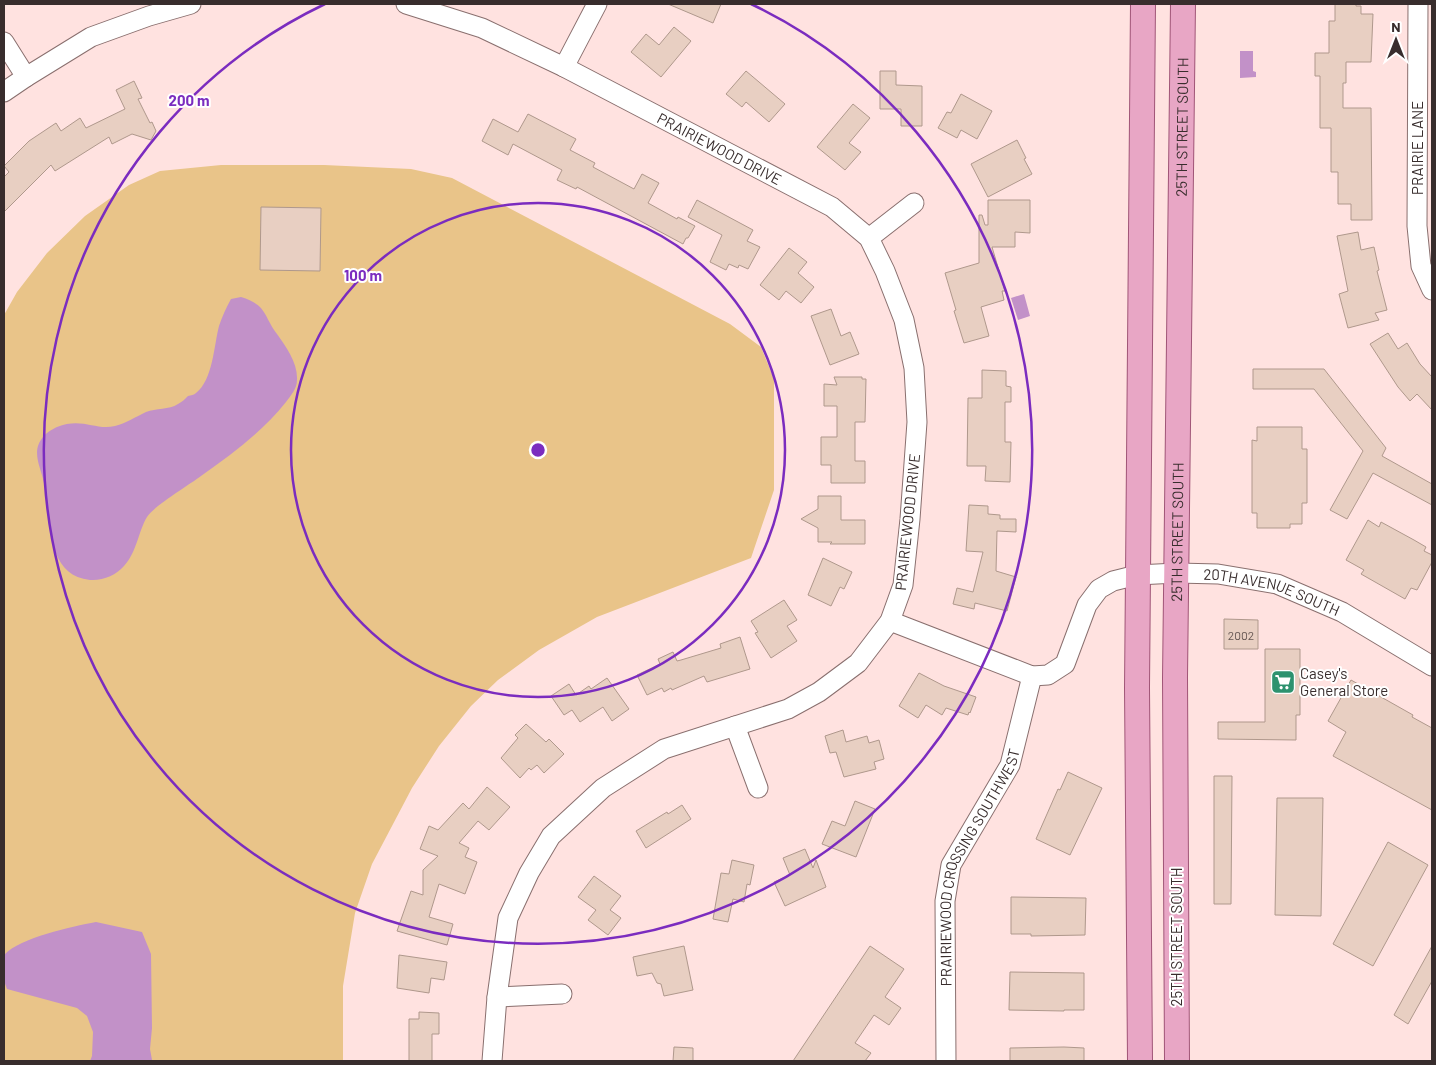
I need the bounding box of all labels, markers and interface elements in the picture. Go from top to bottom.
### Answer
north arrow [1371,15,1421,65]
text: N [1391,18,1401,35]
street label: 25TH STREET SOUTH [1172,57,1191,197]
text: 200 m [168,91,210,109]
street label: PRAIRIE LANE [1408,101,1426,195]
street label: PRAIRIEWOOD DRIVE [654,108,785,188]
text: 100 m [344,266,382,284]
centre of rings [529,441,547,459]
street label: PRAIRIEWOOD DRIVE [891,453,923,591]
street label: 25TH STREET SOUTH [1167,462,1187,602]
street label: 20TH AVENUE SOUTH [1203,565,1343,619]
house number: 2002 [1228,628,1254,642]
place label: Casey's General Store [1300,664,1388,699]
supermarket icon: Casey's General Store [1270,669,1296,695]
street label: PRAIRIEWOOD CROSSING SOUTHWEST [936,747,1023,986]
street label: 25TH STREET SOUTH [1167,867,1185,1007]

